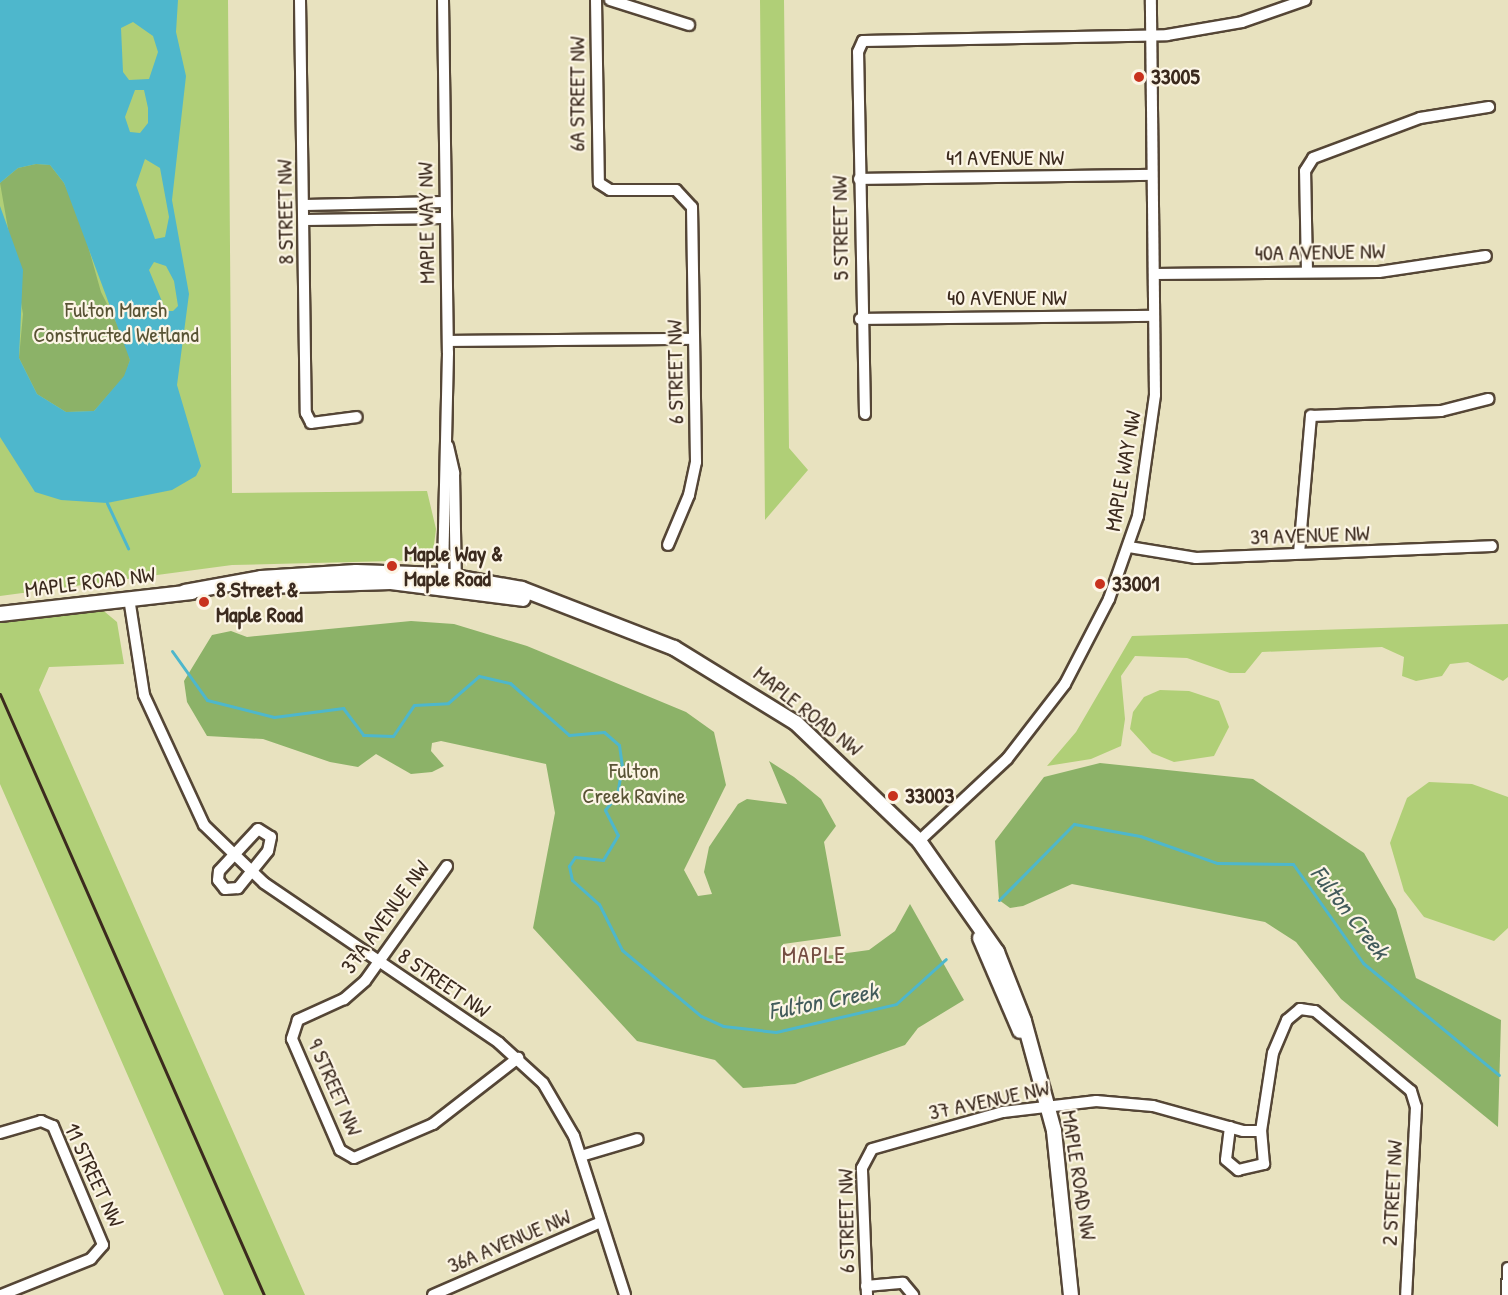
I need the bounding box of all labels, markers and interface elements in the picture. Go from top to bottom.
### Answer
street label: 6A STREET NW [564,36,590,152]
place label: 33005 [1151,64,1200,90]
marker: 33005 [1132,70,1146,84]
street label: 41 AVENUE NW [946,145,1064,171]
street label: 8 STREET NW [271,159,299,265]
street label: MAPLE WAY NW [412,162,440,284]
street label: 5 STREET NW [826,175,854,281]
street label: 40A AVENUE NW [1254,238,1386,266]
street label: 40 AVENUE NW [947,285,1067,311]
park label: Fulton Marsh Constructed Wetland [33,296,199,348]
street label: 6 STREET NW [661,320,689,424]
street label: MAPLE WAY NW [1099,409,1147,533]
street label: 39 AVENUE NW [1250,520,1370,550]
place label: Maple Way & Maple Road [404,540,503,592]
marker: Maple Way & Maple Road [385,559,399,573]
street label: MAPLE ROAD NW [23,561,157,603]
place label: 33001 [1112,571,1159,597]
place label: 8 Street & Maple Road [216,576,303,628]
marker: 33001 [1093,577,1107,591]
marker: 8 Street & Maple Road [197,595,211,609]
street label: MAPLE ROAD NW [748,660,868,762]
park label: Fulton Creek Ravine [582,757,686,808]
place label: 33003 [905,783,954,809]
marker: 33003 [886,789,900,803]
street label: 37A AVENUE NW [335,855,435,979]
water label: Fulton Creek [1305,860,1395,964]
district label: MAPLE [782,941,846,969]
street label: 8 STREET NW [393,943,495,1023]
water label: Fulton Creek [766,976,880,1026]
street label: 9 STREET NW [302,1034,368,1140]
street label: 37 AVENUE NW [926,1074,1052,1126]
street label: MAPLE ROAD NW [1056,1108,1102,1242]
street label: 11 STREET NW [58,1119,130,1231]
street label: 2 STREET NW [1376,1139,1408,1247]
street label: 6 STREET NW [832,1169,860,1273]
street label: 36A AVENUE NW [444,1203,574,1279]

